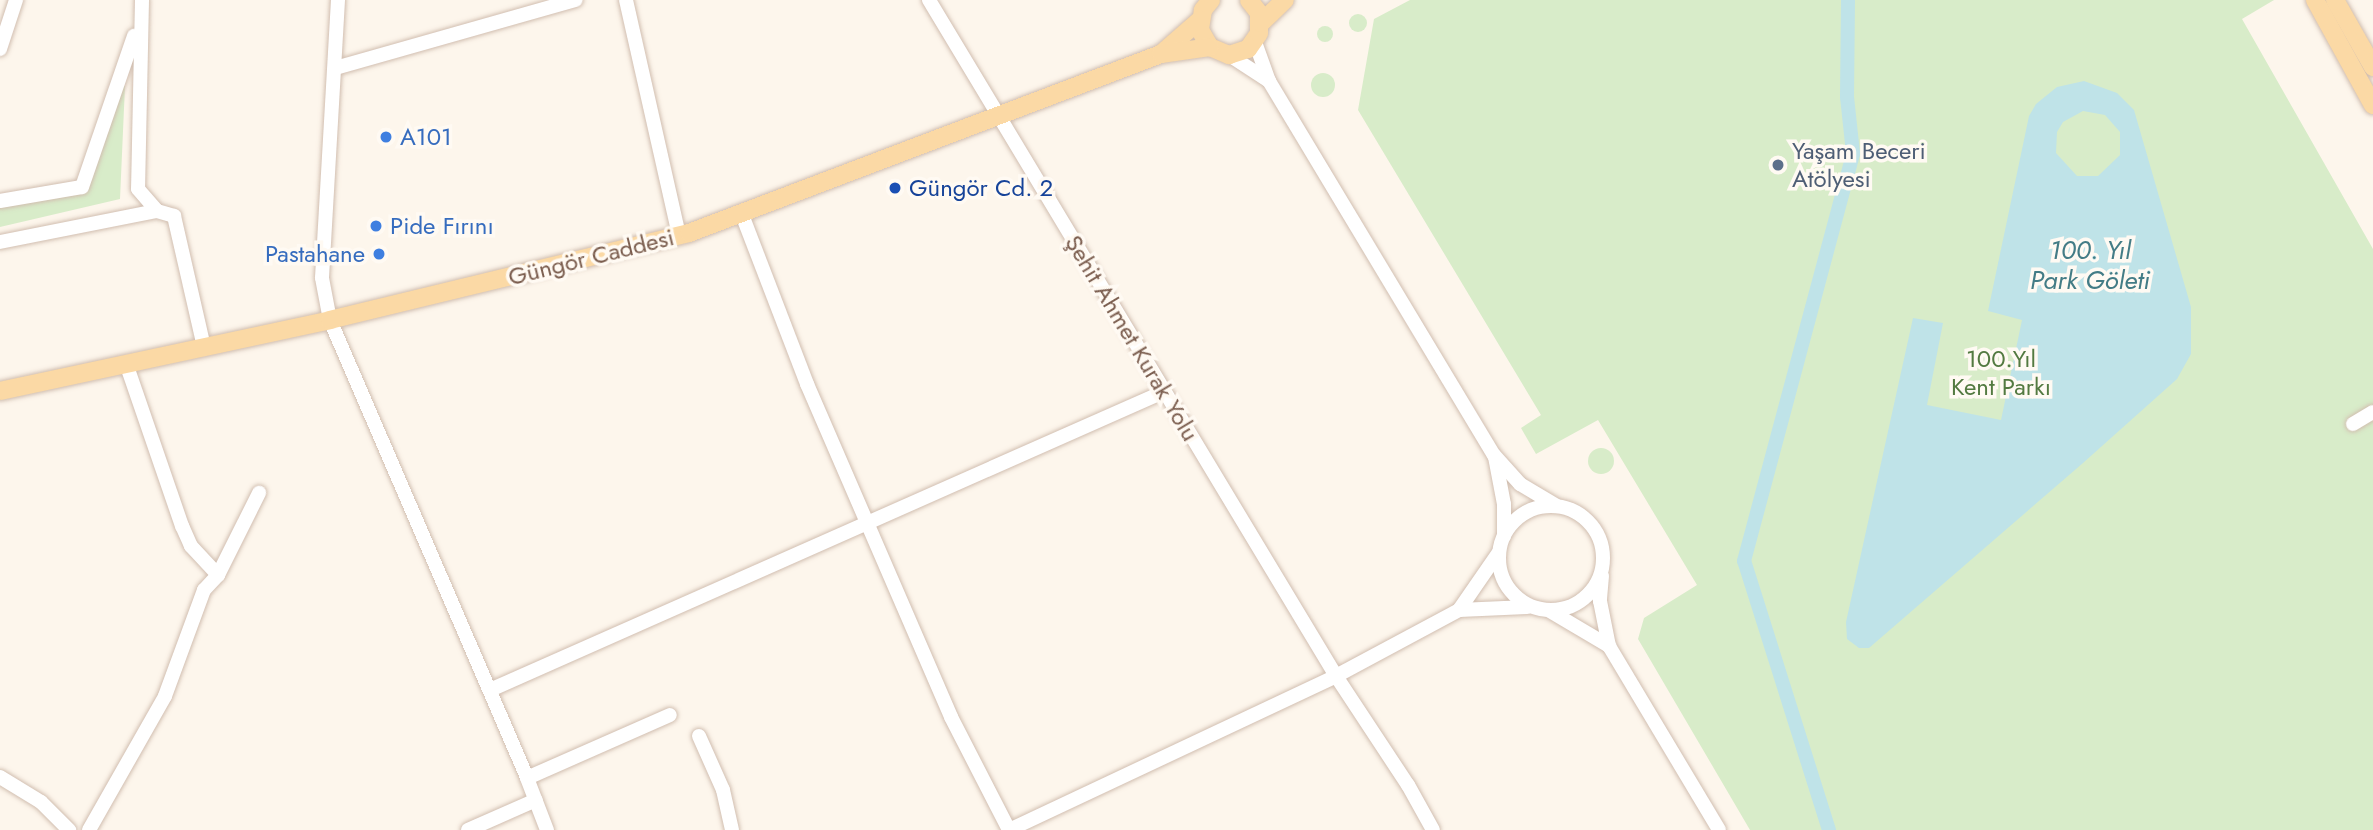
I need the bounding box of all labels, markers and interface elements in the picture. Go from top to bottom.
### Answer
place label: A101 [400,123,452,151]
marker: A101 [378,129,394,145]
place label: Yaşam Beceri Atölyesi [1792,137,1926,193]
marker: Yaşam Beceri Atölyesi [1770,157,1786,173]
place label: Güngör Cd. 2 [909,174,1053,202]
marker: Güngör Cd. 2 [887,180,903,196]
place label: Pide Fırını [390,212,494,240]
marker: Pide Fırını [368,218,384,234]
street label: Güngör Caddesi [505,223,677,291]
street label: Şehit Ahmet Kurak Yolu [1059,230,1205,446]
water label: 100. Yıl Park Göleti [2030,235,2150,296]
place label: Pastahane [265,240,365,268]
marker: Pastahane [371,246,387,262]
park label: 100.Yıl Kent Parkı [1951,345,2051,401]

